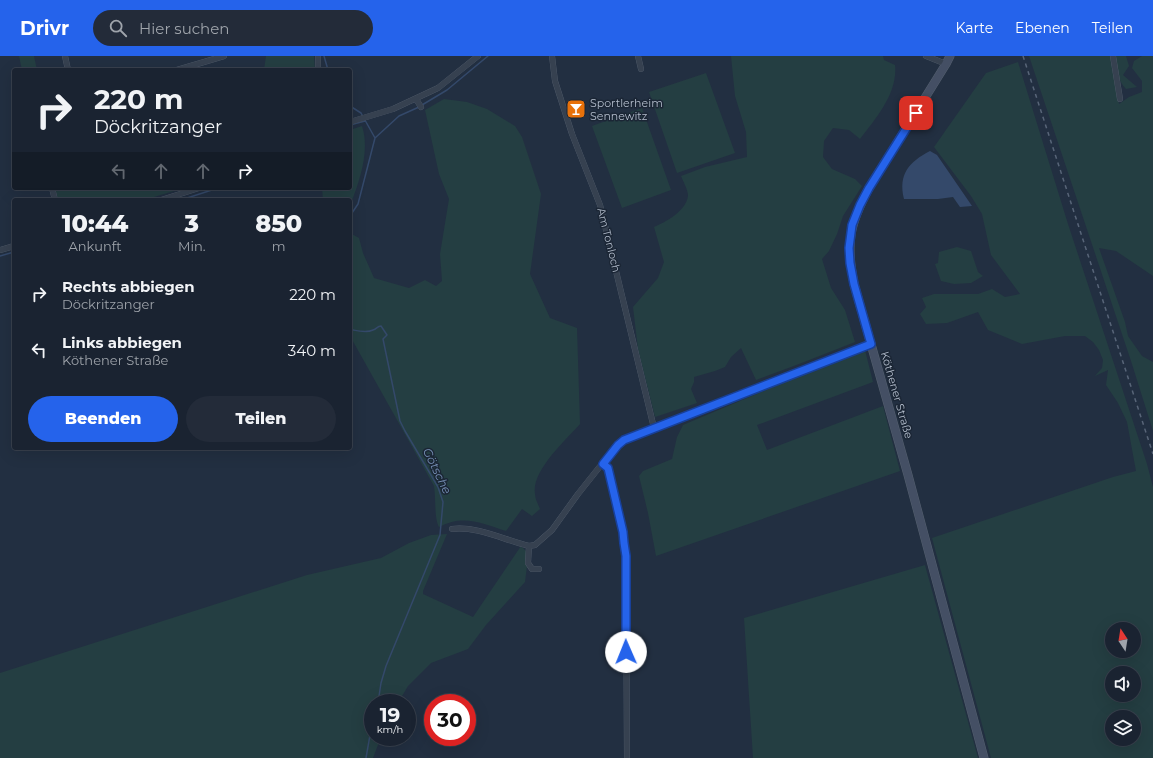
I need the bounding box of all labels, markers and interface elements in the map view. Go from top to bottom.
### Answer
search box [93,10,373,46]
text: Drivr [20,17,69,40]
icon: search [107,17,129,39]
text: Hier suchen [139,19,229,38]
text: Karte [955,19,993,37]
text: Ebenen [1015,19,1070,37]
text: Teilen [1092,19,1133,37]
text: 220 m [94,82,183,116]
icon: right [28,84,80,136]
place label: Sportlerheim Sennewitz [590,96,663,123]
pin [899,96,933,130]
bar icon: Sportlerheim Sennewitz [565,98,587,120]
icon: arrive [905,102,927,124]
text: Döckritzanger [94,116,222,138]
icon: left [108,160,130,182]
icon: ahead [150,160,172,182]
icon: ahead [192,160,214,182]
icon: right [234,160,256,182]
street label: Am Tonloch [594,206,624,274]
text: 10:44 [62,209,128,238]
text: 3 [184,209,199,238]
text: 850 [255,209,302,238]
text: Ankunft [69,238,121,254]
text: Min. [178,238,205,254]
text: m [272,238,286,254]
text: Rechts abbiegen [62,277,195,296]
icon: right [28,283,50,305]
text: 220 m [289,285,336,304]
text: Döckritzanger [62,296,155,312]
text: Links abbiegen [62,333,182,352]
icon: left [28,339,50,361]
text: 340 m [288,341,336,360]
street label: Köthener Straße [878,350,916,441]
text: Köthener Straße [62,352,168,368]
button: Beenden [28,396,178,442]
button: Teilen [186,396,336,442]
water label: Götsche [420,445,455,496]
north arrow [1105,622,1141,658]
map controls [1105,622,1141,746]
position arrow [605,631,647,673]
button: sound [1105,666,1141,702]
speed limit sign: 30 [424,694,476,746]
text: 19 [380,703,400,727]
button: layers [1105,710,1141,746]
text: km/h [377,723,403,736]

